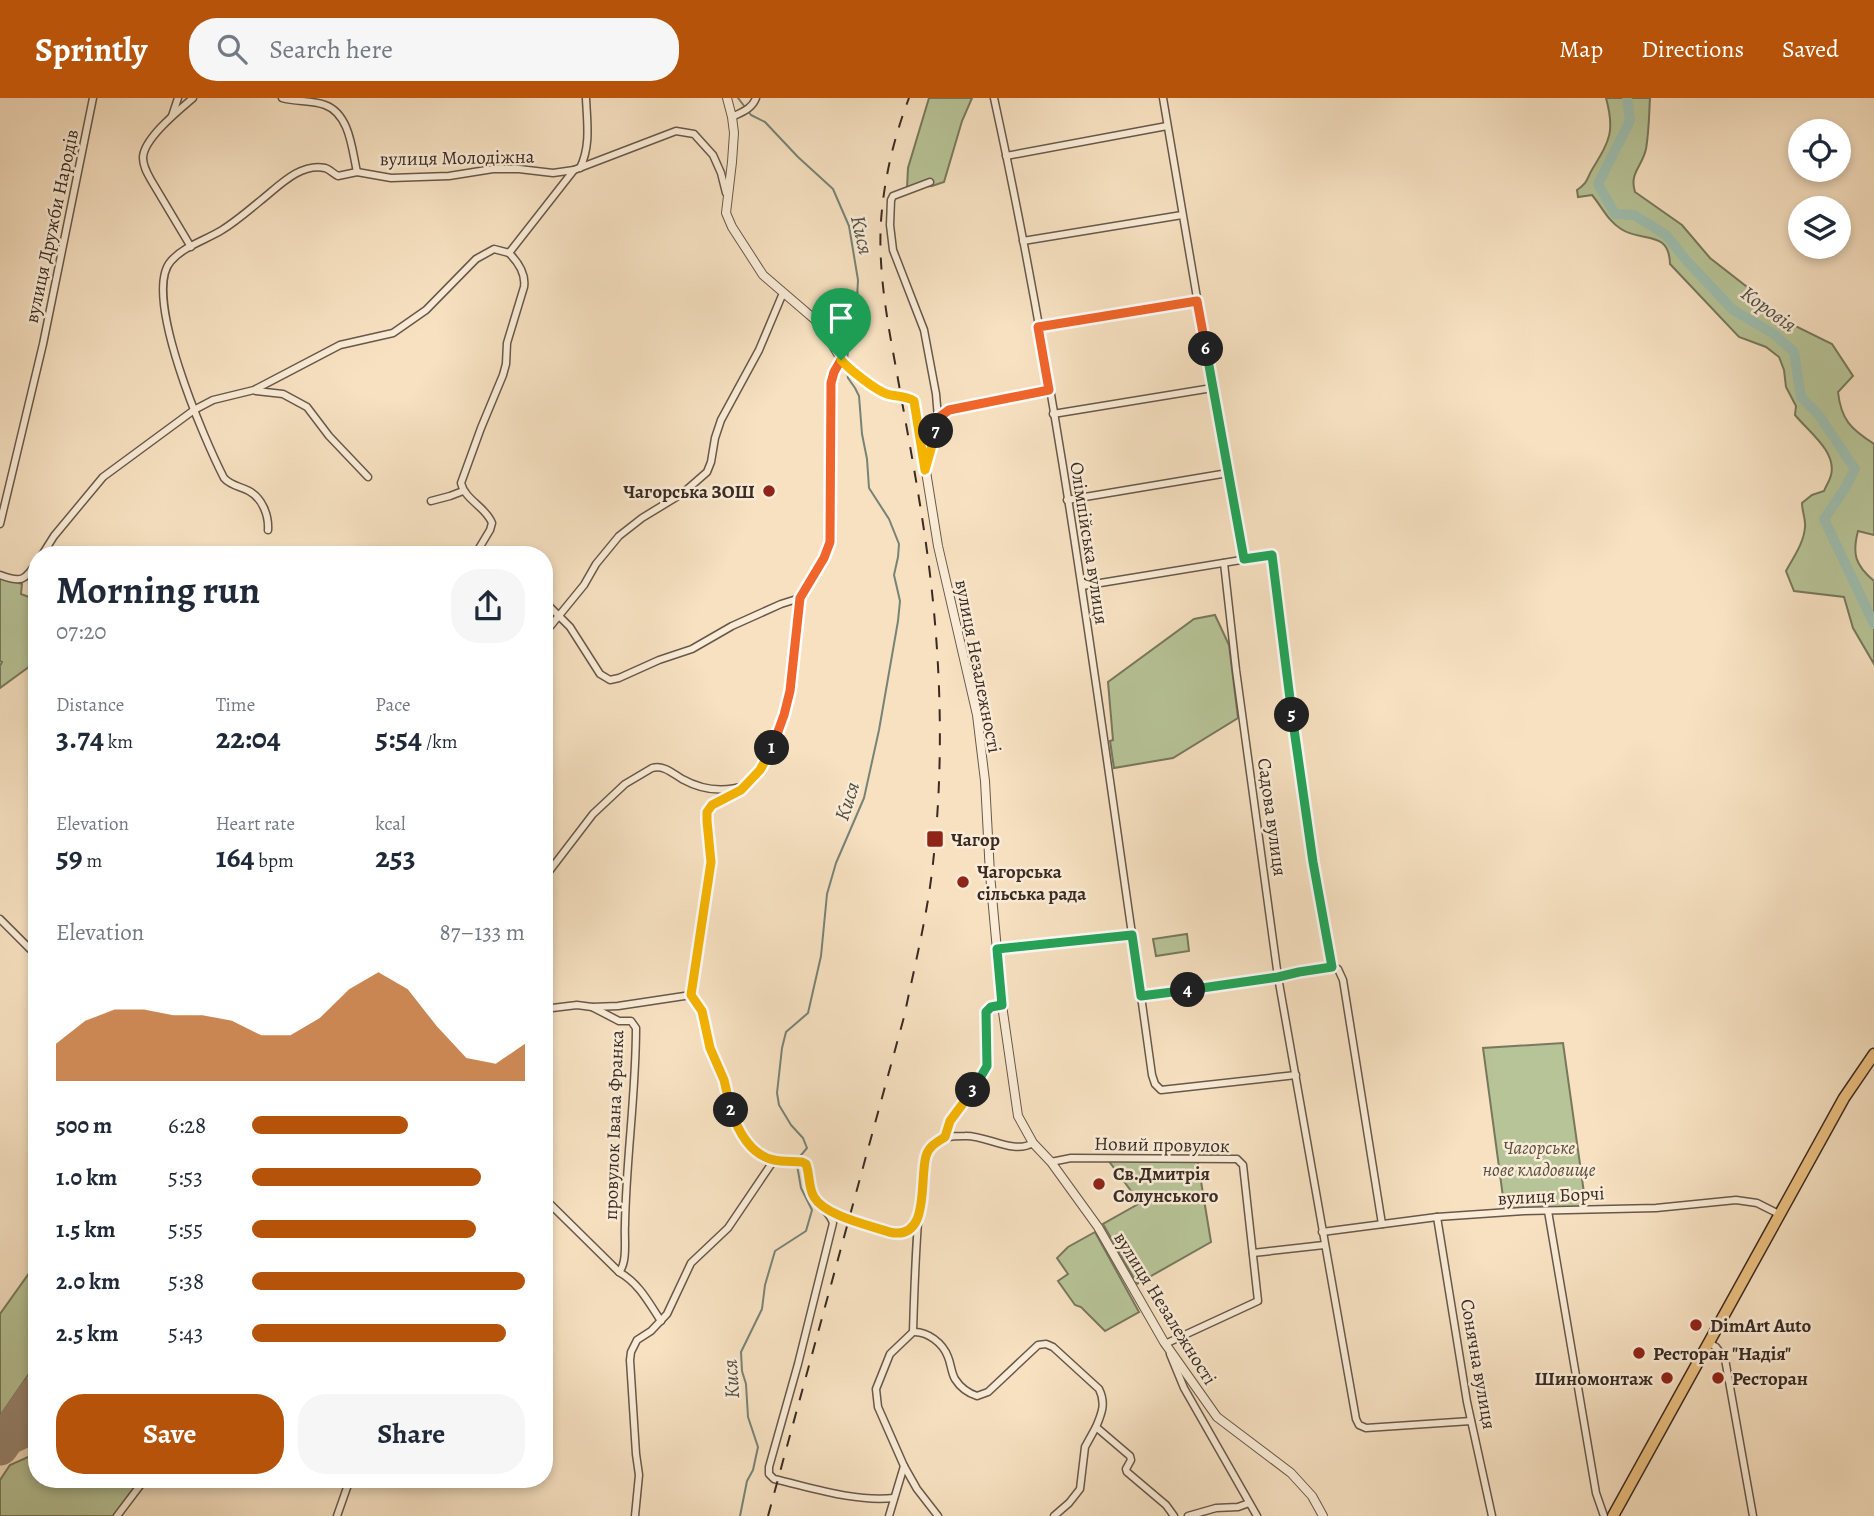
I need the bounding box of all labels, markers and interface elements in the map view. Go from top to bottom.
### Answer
search box [189,18,679,81]
text: Sprintly [35,27,147,72]
icon: search [213,30,251,68]
text: Search here [269,32,393,67]
text: Map [1559,33,1603,65]
text: Directions [1641,33,1744,65]
text: Saved [1782,33,1839,65]
map controls [1788,119,1851,259]
button: locate [1788,119,1851,182]
street label: вулиця Дружби Народів [19,127,85,325]
street label: вулиця Молодіжна [379,144,535,172]
button: layers [1788,196,1851,259]
water label: Кися [844,213,880,257]
water label: Коровія [1735,279,1803,339]
pin [811,288,871,360]
icon: arrive [822,299,860,337]
pin: 6 [1188,331,1224,366]
text: 6 [1201,335,1210,361]
pin: 7 [918,414,954,448]
text: 7 [931,417,940,443]
street label: Олімпійська вулиця [1063,460,1115,626]
place label: Чагорська ЗОШ [623,479,755,505]
marker: Чагорська ЗОШ [761,483,777,499]
text: Morning run [56,564,260,616]
button: share [451,569,525,643]
street label: вулиця Незалежності [948,577,1008,755]
text: 07:20 [56,616,107,647]
text: Distance [56,692,124,718]
text: Time [216,692,255,718]
text: Pace [375,692,411,718]
pin: 5 [1274,698,1310,732]
text: 5 [1287,701,1296,727]
text: 3.74 [56,718,104,758]
text: 22:04 [216,718,281,758]
text: 5:54 [375,718,422,758]
text: km [104,729,133,755]
text: /km [422,729,457,755]
pin: 1 [754,730,790,766]
text: 1 [768,734,775,760]
street label: Садова вулиця [1251,756,1293,878]
water label: Кися [828,778,866,824]
text: Elevation [56,811,129,837]
text: Heart rate [216,811,295,837]
text: kcal [375,811,406,837]
place label: Чагор [951,827,1000,853]
marker: Чагор [925,829,945,849]
text: 59 [56,837,83,877]
text: 164 [216,837,255,877]
text: 253 [375,837,416,877]
text: m [83,848,102,874]
text: bpm [255,848,294,874]
place label: Чагорська сільська рада [977,859,1087,907]
marker: Чагорська сільська рада [955,874,971,890]
text: Elevation [56,917,144,948]
text: 87–133 m [440,917,525,948]
pin: 4 [1170,972,1206,1008]
text: 4 [1183,976,1192,1002]
street label: провулок Івана Франка [598,1029,630,1221]
pin: 3 [956,1072,990,1108]
text: 3 [968,1076,977,1102]
pin: 2 [714,1093,748,1128]
text: 2 [726,1096,735,1122]
text: 500 m [56,1110,112,1141]
text: 6:28 [168,1110,206,1141]
street label: Новий провулок [1094,1131,1230,1159]
park label: Чагорське нове кладовище [1482,1135,1596,1183]
place label: Св.Дмитрія Солунського [1113,1161,1219,1209]
text: 1.0 km [56,1162,117,1193]
text: 5:53 [168,1162,203,1193]
marker: Св.Дмитрія Солунського [1091,1176,1107,1192]
street label: вулиця Борчі [1497,1180,1605,1212]
text: 1.5 km [56,1214,116,1245]
text: 5:55 [168,1214,203,1245]
street label: вулиця Незалежності [1108,1227,1223,1390]
text: 2.0 km [56,1266,120,1297]
text: 5:38 [168,1266,204,1297]
street label: Сонячна вулиця [1454,1297,1502,1431]
place label: DimArt Auto [1710,1313,1812,1339]
marker: DimArt Auto [1688,1317,1704,1333]
text: 2.5 km [56,1318,118,1349]
text: 5:43 [168,1318,203,1349]
place label: Ресторан "Надія" [1653,1341,1791,1367]
marker: Ресторан "Надія" [1631,1345,1647,1361]
water label: Кися [716,1358,746,1400]
place label: Шиномонтаж [1534,1366,1653,1392]
place label: Ресторан [1732,1366,1808,1392]
marker: Шиномонтаж [1659,1370,1675,1386]
marker: Ресторан [1710,1370,1726,1386]
button: Save [56,1394,284,1474]
button: Share [298,1394,525,1474]

